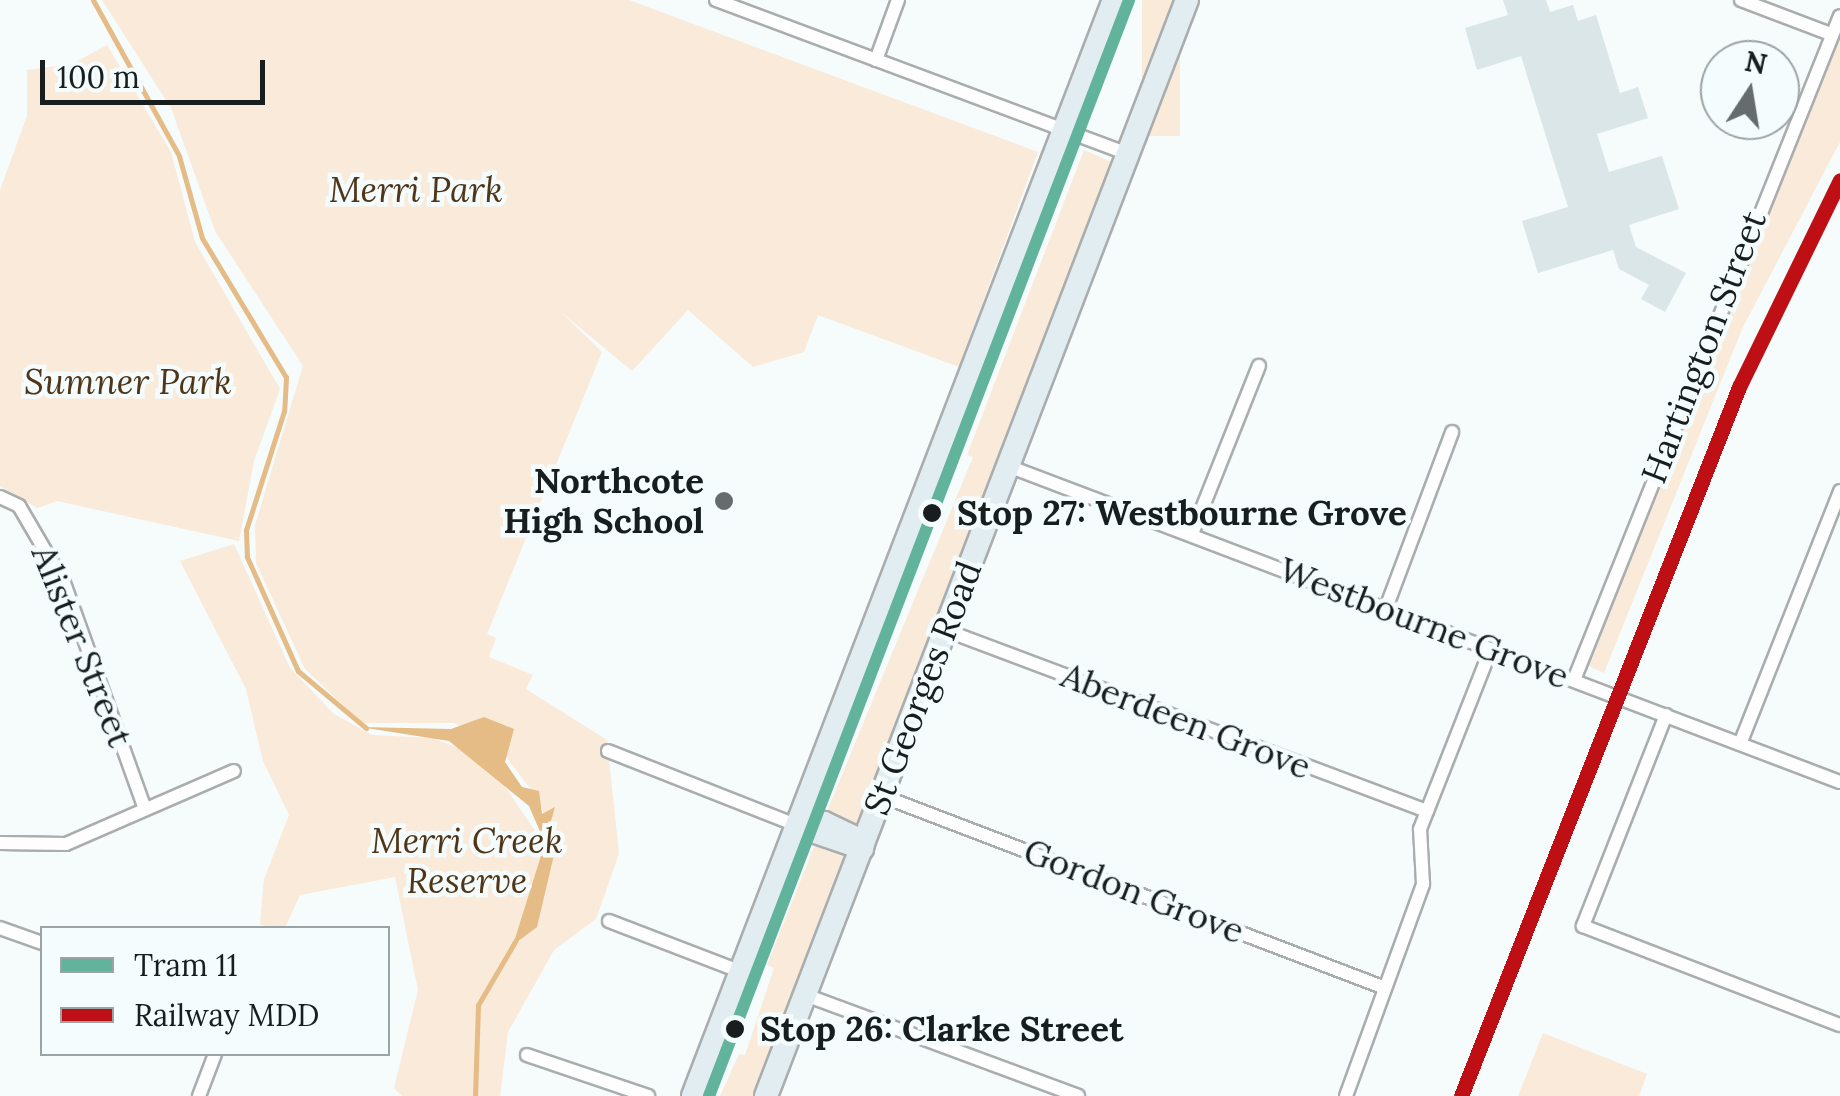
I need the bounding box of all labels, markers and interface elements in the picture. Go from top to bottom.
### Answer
scale bar [45,40,270,102]
north arrow [1700,40,1800,140]
text: N [1741,43,1770,82]
text: 100 m [57,58,140,96]
park label: Merri Park [329,169,503,211]
street label: Hartington Street [1633,205,1775,489]
park label: Sumner Park [24,361,232,403]
place label: Northcote High School [503,460,704,542]
marker: Northcote High School [713,490,735,512]
place label: Stop 27: Westbourne Grove [957,492,1407,534]
marker: Stop 27: Westbourne Grove [916,497,948,529]
street label: Alister Street [23,539,141,753]
street label: Westbourne Grove [1273,548,1575,698]
street label: St Georges Road [855,555,991,821]
street label: Aberdeen Grove [1055,654,1317,788]
park label: Merri Creek Reserve [371,820,563,902]
street label: Gordon Grove [1018,830,1250,952]
legend [40,926,390,1056]
text: Tram 11 [134,946,238,984]
text: Railway MDD [134,996,319,1034]
place label: Stop 26: Clarke Street [760,1008,1123,1050]
marker: Stop 26: Clarke Street [719,1013,751,1045]

